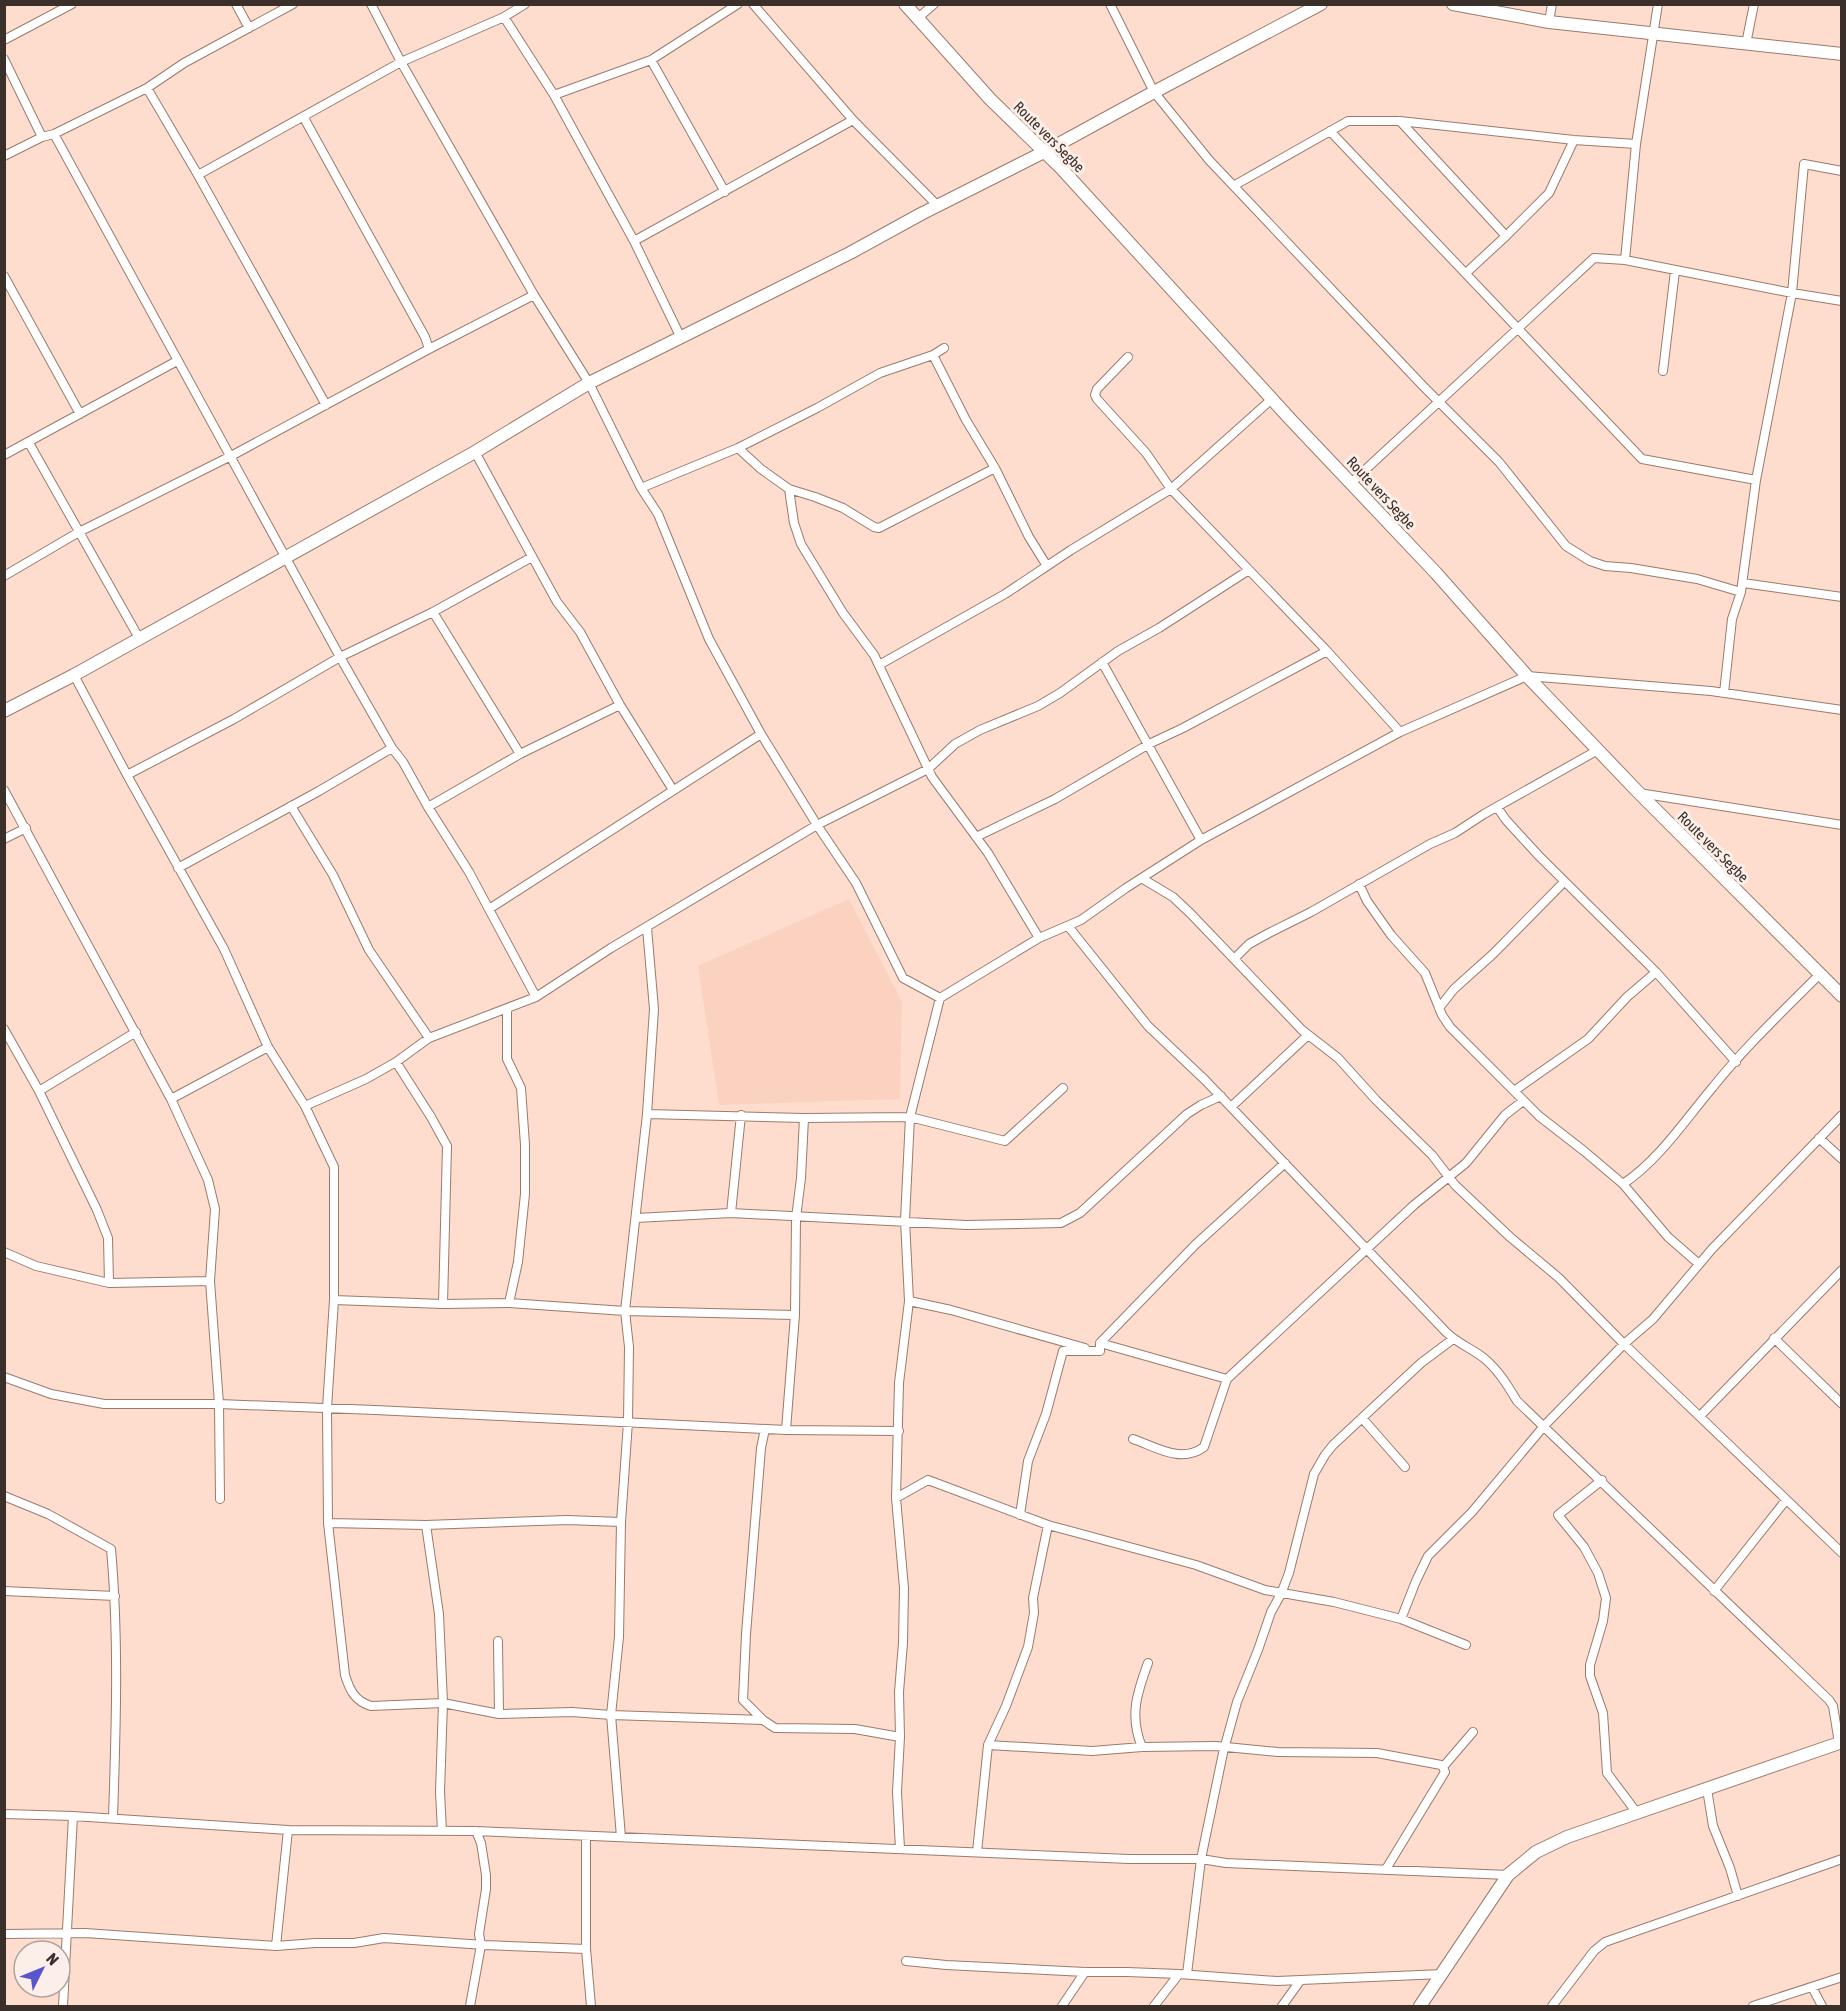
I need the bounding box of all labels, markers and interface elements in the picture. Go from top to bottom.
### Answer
street label: Route vers Segbe [1010,98,1088,176]
street label: Route vers Segbe [1343,453,1419,533]
street label: Route vers Segbe [1674,808,1752,886]
north arrow [12,1939,72,1999]
text: N [43,1949,63,1968]

